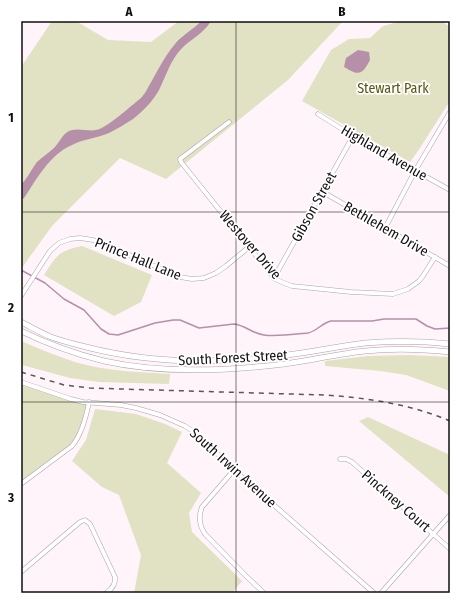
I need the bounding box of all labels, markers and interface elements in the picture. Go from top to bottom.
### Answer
text: A [124,4,133,19]
text: B [338,4,346,19]
park label: Stewart Park [357,80,429,97]
text: 1 [8,110,14,125]
street label: Highland Avenue [338,121,430,185]
street label: Gibson Street [288,169,340,245]
street label: Bethlehem Drive [341,198,431,260]
street label: Westover Drive [215,207,285,283]
street label: Prince Hall Lane [92,234,184,284]
text: 2 [7,300,14,315]
street label: South Forest Street [178,347,289,369]
street label: South Irwin Avenue [186,425,280,511]
street label: Pinckney Court [358,467,434,536]
text: 3 [7,490,14,505]

